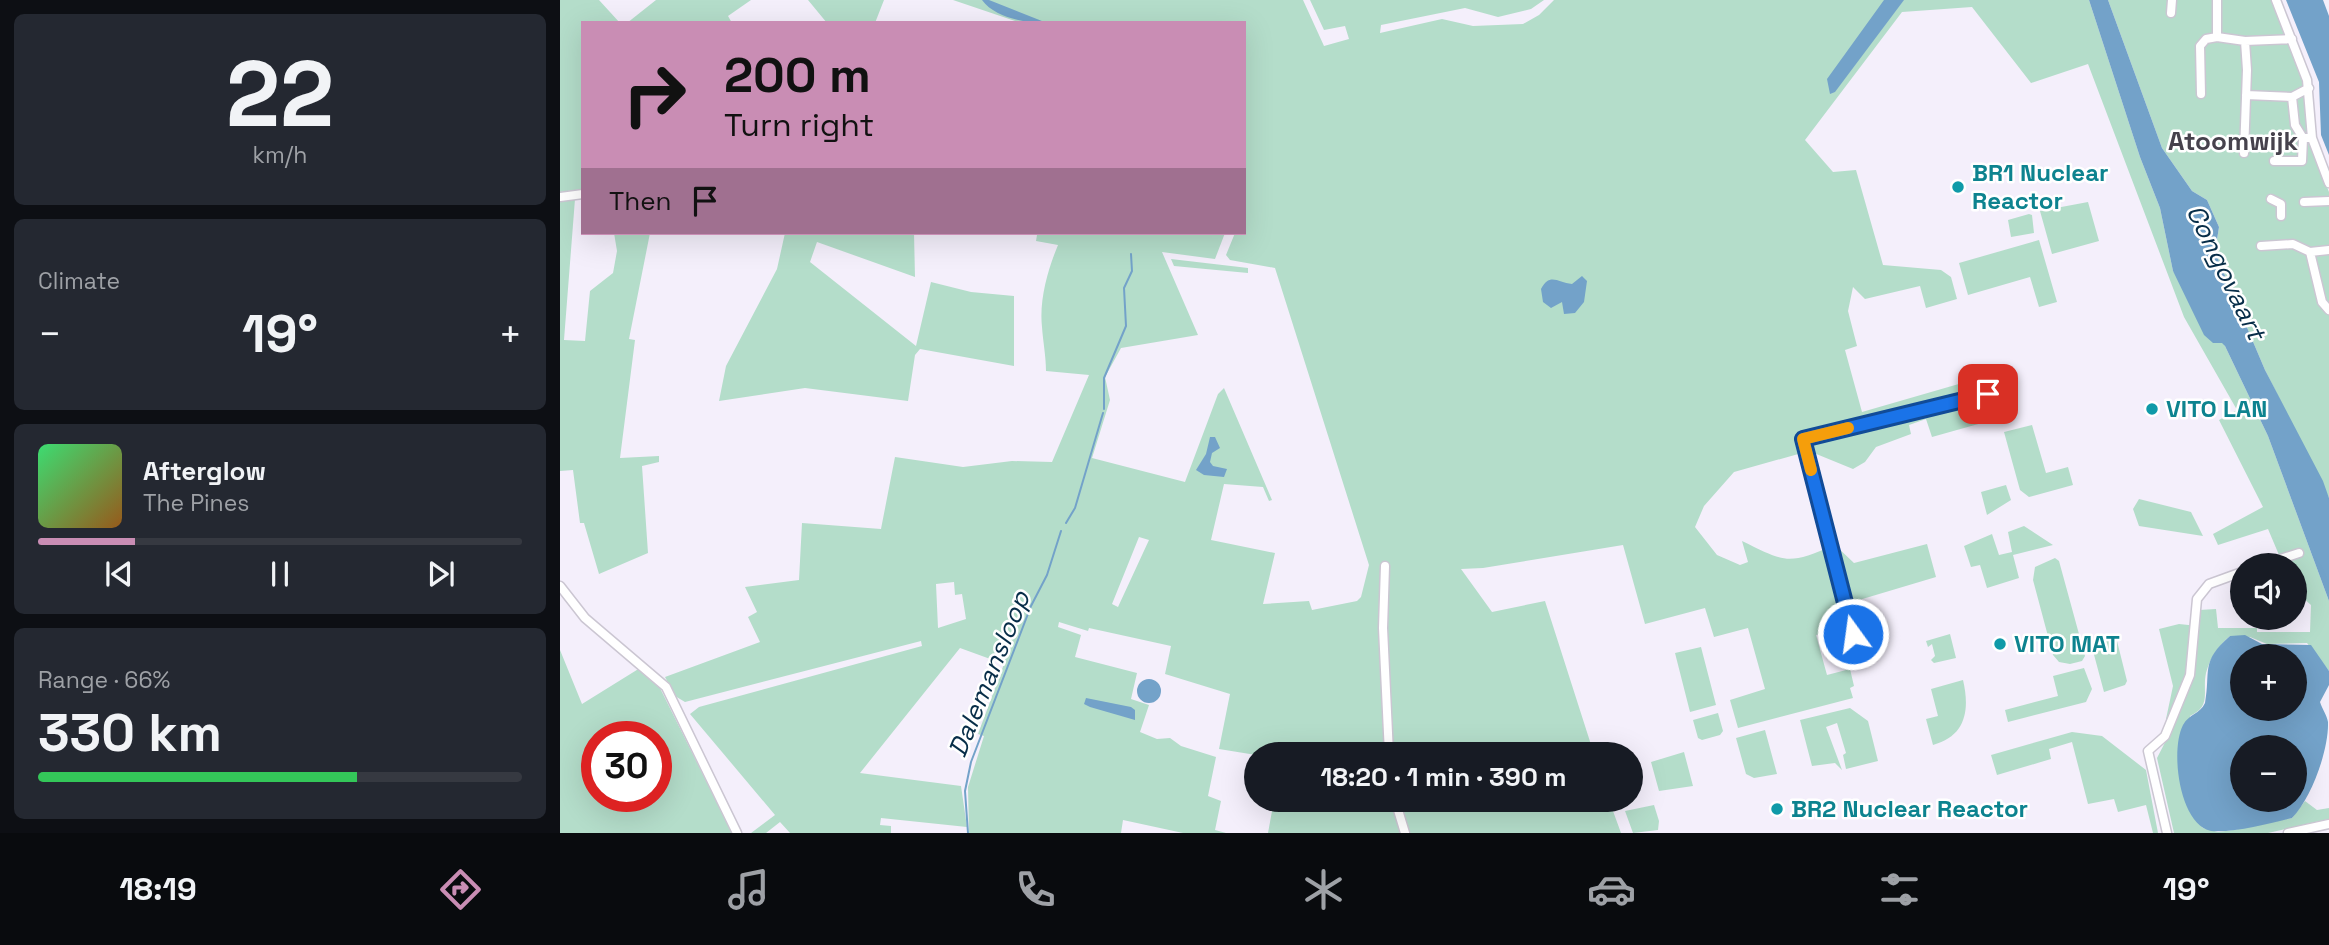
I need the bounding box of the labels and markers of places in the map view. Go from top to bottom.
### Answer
place label: BR1 Nuclear Reactor [1972,157,2109,216]
marker: BR1 Nuclear Reactor [1950,179,1966,195]
pin [1958,364,2018,424]
place label: VITO LAN [2166,393,2267,424]
marker: VITO LAN [2144,401,2160,417]
place label: VITO MAT [2014,628,2120,659]
marker: VITO MAT [1992,636,2008,652]
place label: BR2 Nuclear Reactor [1791,793,2028,824]
marker: BR2 Nuclear Reactor [1769,801,1785,817]

